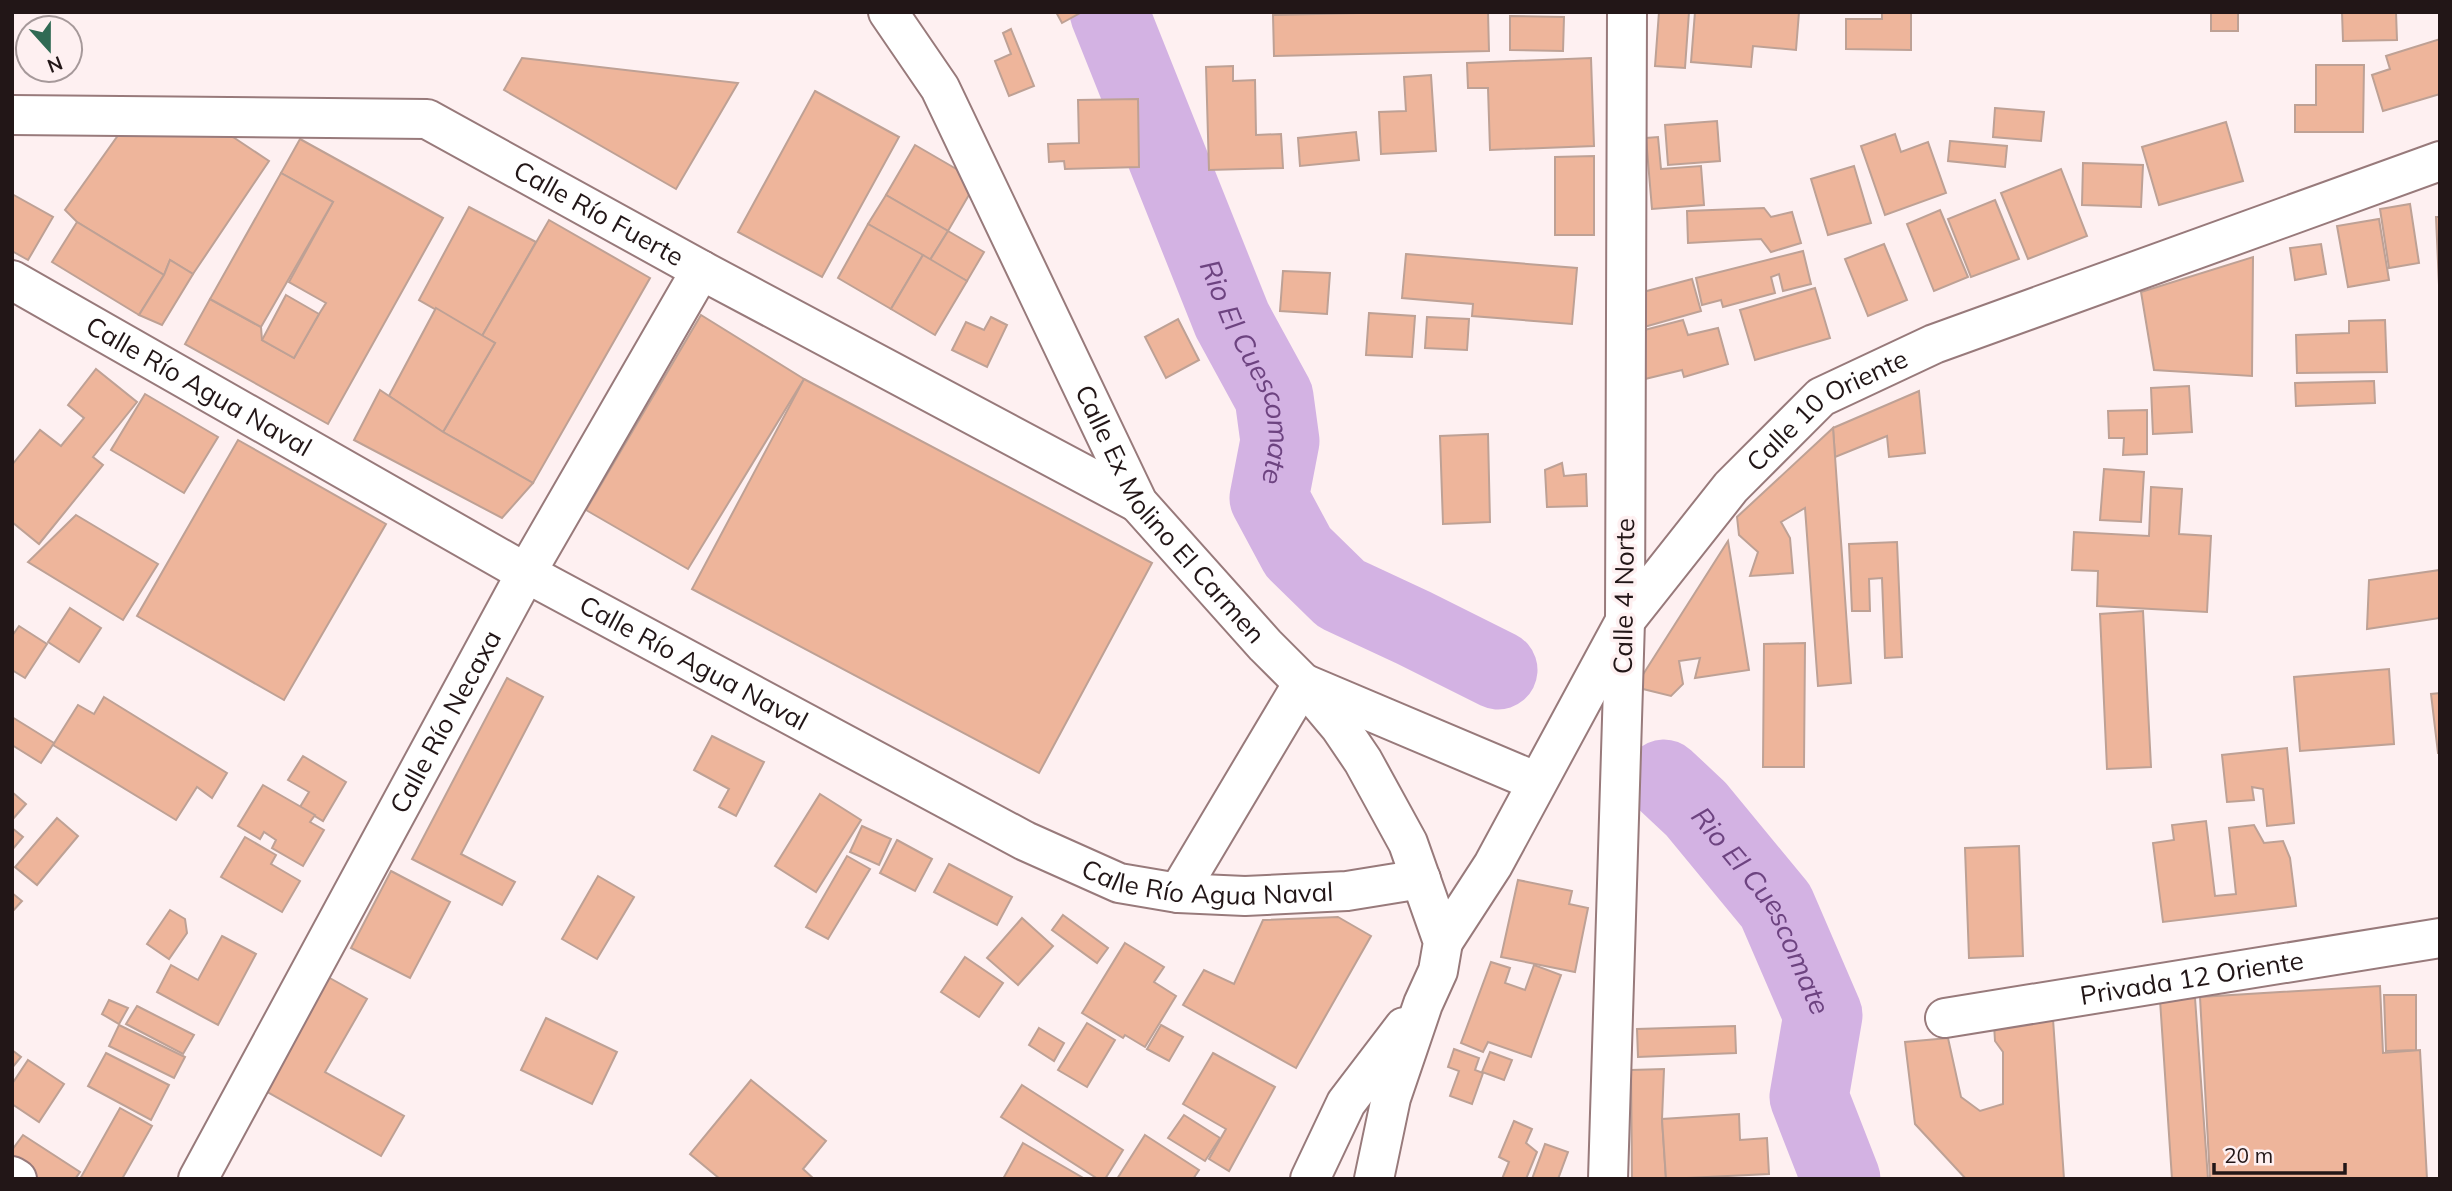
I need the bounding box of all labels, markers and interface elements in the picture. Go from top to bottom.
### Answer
north arrow [14,14,84,84]
text: N [44,51,66,79]
street label: Calle Río Fuerte [508,153,690,273]
water label: Rio El Cuescomate [1193,254,1298,488]
street label: Calle Río Agua Naval [80,309,318,463]
street label: Calle 10 Oriente [1739,342,1913,478]
street label: Calle Ex Molino El Carmen [1068,379,1273,650]
street label: Calle 4 Norte [1606,518,1641,674]
street label: Calle Río Agua Naval [574,588,814,737]
street label: Calle Río Necaxa [382,624,508,819]
water label: Rio El Cuescomate [1684,799,1839,1020]
street label: Calle Río Agua Naval [1077,851,1334,912]
street label: Privada 12 Oriente [2078,943,2306,1012]
scale bar [2214,1132,2345,1176]
text: 20 m [2224,1142,2273,1168]

